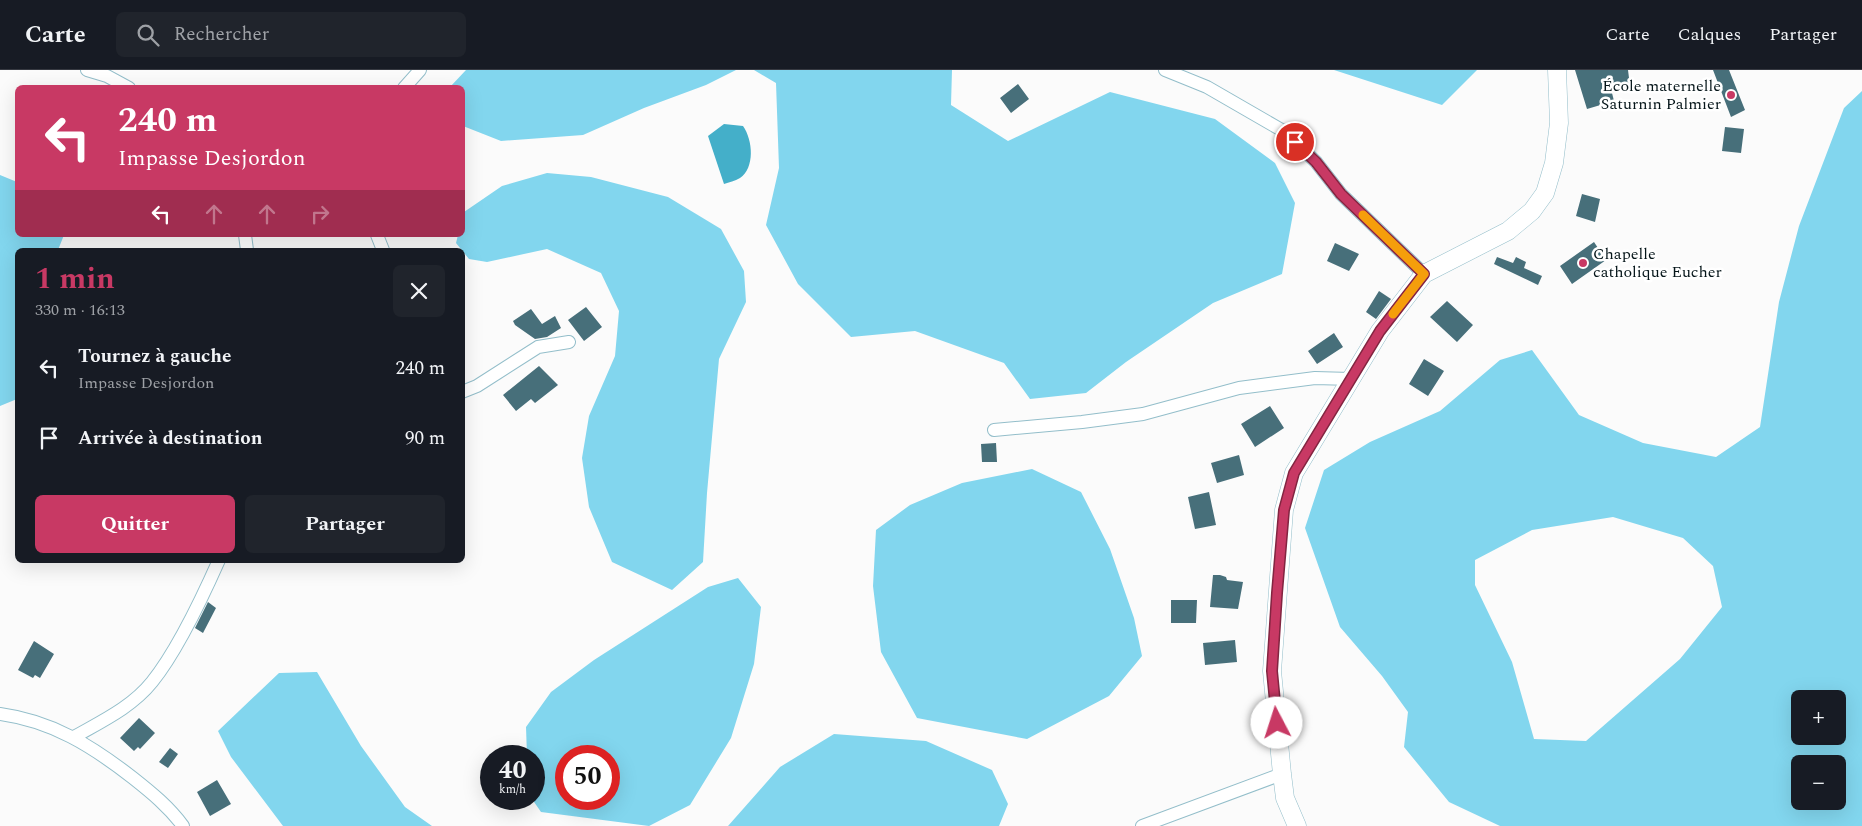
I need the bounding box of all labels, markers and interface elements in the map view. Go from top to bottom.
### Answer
search box [116,12,466,57]
text: Carte [25,17,86,53]
text: Rechercher [174,20,269,49]
icon: search [134,21,162,49]
text: Carte [1606,21,1650,48]
text: Calques [1678,21,1741,48]
text: Partager [1769,21,1837,48]
place label: École maternelle Saturnin Palmier [1601,74,1721,116]
marker: École maternelle Saturnin Palmier [1725,89,1737,101]
text: 240 m [118,94,217,147]
icon: left [35,105,100,170]
pin [1274,121,1316,163]
icon: arrive [1281,128,1309,156]
text: Impasse Desjordon [118,142,306,175]
icon: left [147,200,175,228]
icon: ahead [200,200,228,228]
icon: ahead [253,200,281,228]
icon: right [306,200,334,228]
place label: Chapelle catholique Eucher [1593,242,1722,284]
text: 1 min [35,256,115,302]
marker: Chapelle catholique Eucher [1577,257,1589,269]
button: close [393,265,445,317]
text: 330 m · 16:13 [35,298,125,322]
text: Tournez à gauche [78,342,231,371]
icon: left [35,354,63,382]
text: 240 m [395,354,445,383]
text: Impasse Desjordon [78,371,214,395]
icon: arrive [35,424,63,452]
text: Arrivée à destination [78,424,262,453]
text: 90 m [405,424,445,453]
button: Quitter [35,495,235,553]
button: Partager [245,495,445,553]
map controls [1791,690,1846,810]
button: + [1791,690,1846,745]
position arrow [1250,696,1302,748]
speed limit sign: 50 [555,745,620,810]
text: 40 [498,752,527,790]
button: − [1791,755,1846,810]
text: km/h [499,780,526,799]

